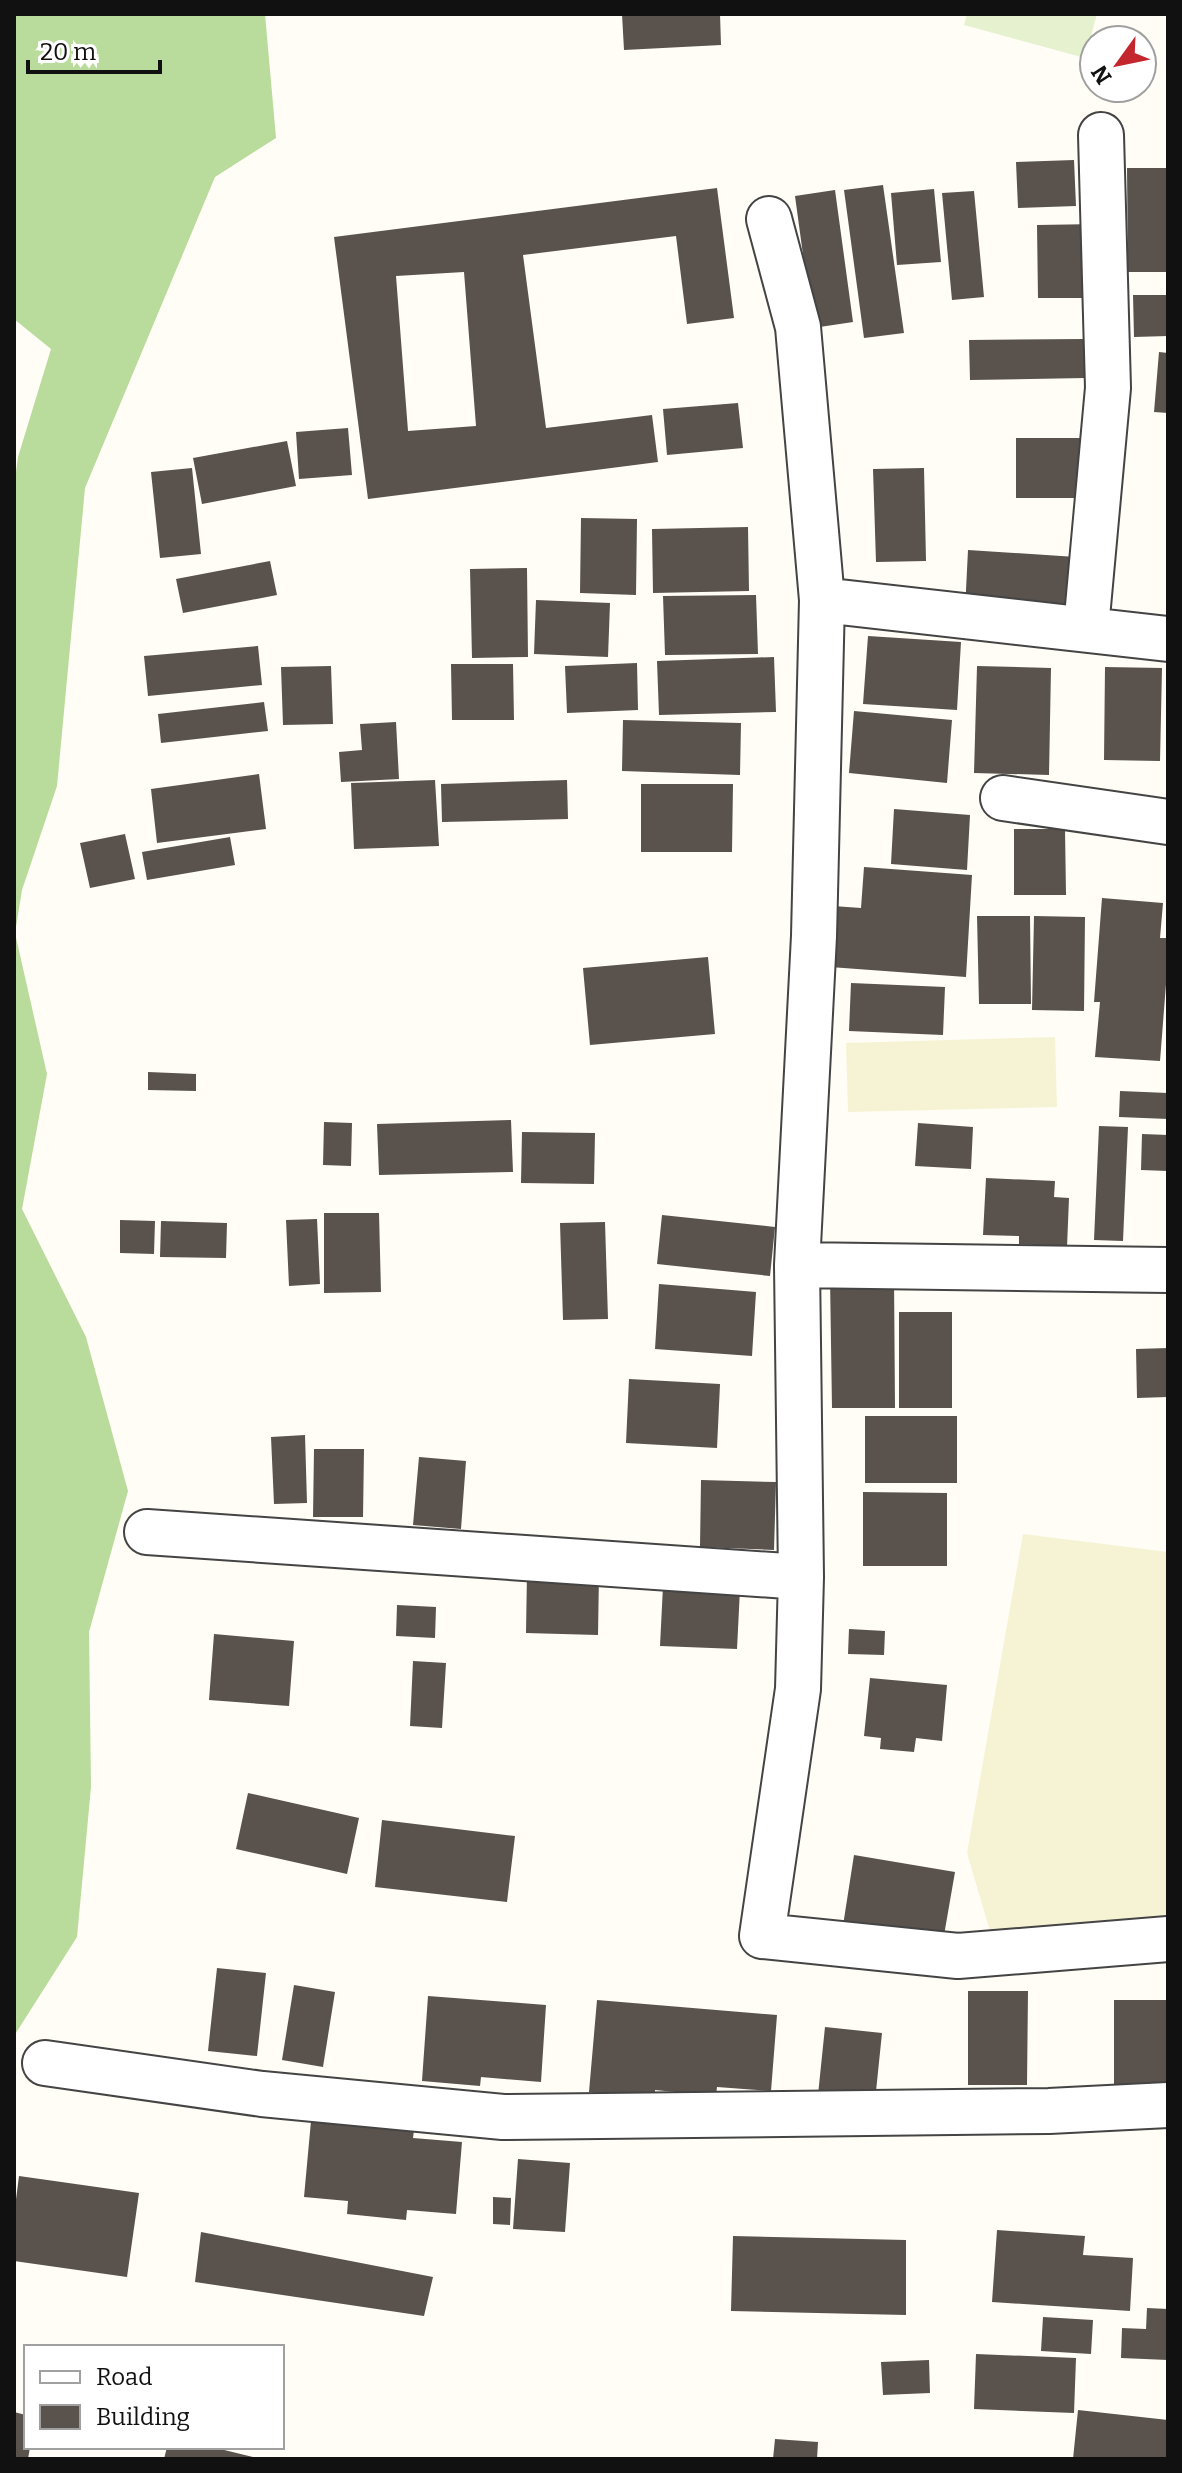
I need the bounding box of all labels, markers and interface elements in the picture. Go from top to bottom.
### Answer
scale bar [28,24,160,74]
north arrow [1078,24,1158,104]
text: 20 m [40,38,96,66]
text: N [1086,60,1118,89]
legend [24,2345,284,2449]
text: Road [96,2363,152,2391]
text: Building [96,2403,190,2431]

